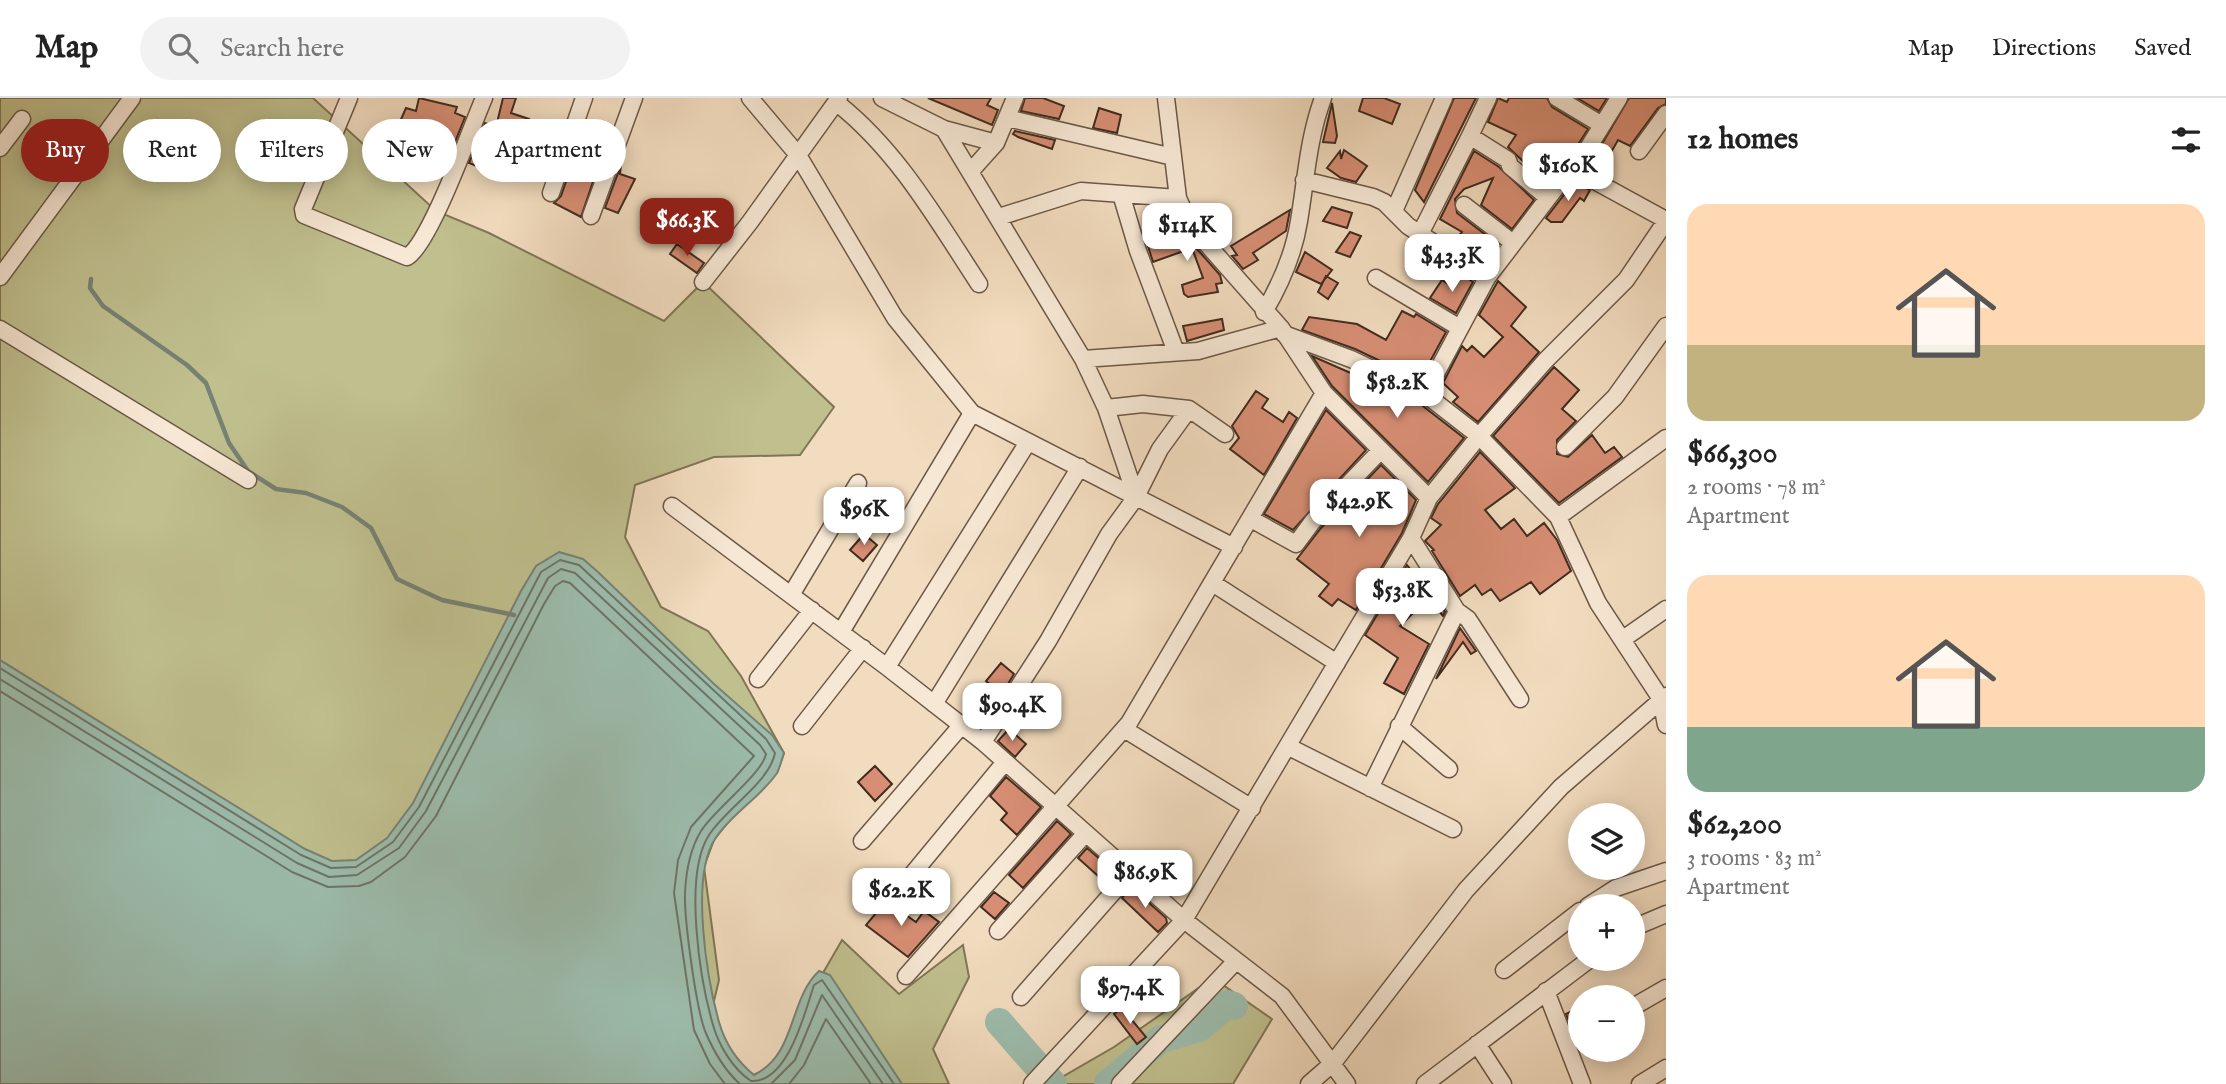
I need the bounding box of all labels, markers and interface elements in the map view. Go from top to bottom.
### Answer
search box [140,17,630,80]
text: Map [35,27,98,69]
icon: search [164,29,202,67]
text: Search here [220,32,344,65]
text: Map [1908,33,1954,64]
text: Directions [1992,33,2096,64]
text: Saved [2134,33,2191,64]
chip: Buy [21,119,109,182]
chip: Rent [123,119,221,182]
chip: Filters [235,119,348,182]
chip: New [362,119,457,182]
chip: Apartment [471,119,626,182]
text: 12 homes [1687,121,1798,159]
icon: filters [2167,121,2205,159]
pin: $160K [1519,144,1617,203]
text: $160K [1539,151,1597,180]
pin: $66.3K [630,198,744,258]
pin: $114K [1138,204,1236,263]
text: $66.3K [656,206,718,235]
text: $114K [1158,211,1216,240]
pin: $43.3K [1395,234,1509,294]
text: $43.3K [1421,242,1483,271]
icon: home [1883,250,2009,376]
pin: $58.2K [1340,360,1454,420]
text: $58.2K [1366,368,1428,397]
text: $66,300 [1687,435,1778,473]
text: 2 rooms · 78 m² [1687,473,1826,502]
pin: $42.9K [1302,480,1416,539]
text: $42.9K [1326,487,1392,516]
pin: $96K [823,488,905,547]
text: $96K [839,495,889,524]
text: Apartment [1687,502,1790,531]
pin: $53.8K [1345,568,1459,628]
text: $53.8K [1372,576,1432,605]
icon: home [1883,621,2009,747]
pin: $90.4K [955,684,1069,743]
text: $90.4K [978,691,1046,720]
map controls [1568,803,1645,1062]
button: layers [1568,803,1645,880]
text: $62,200 [1687,806,1782,844]
text: 3 rooms · 83 m² [1687,844,1822,873]
pin: $86.9K [1088,850,1202,910]
text: $86.9K [1113,858,1177,887]
pin: $62.2K [844,868,958,928]
text: Apartment [1687,873,1790,902]
text: $62.2K [868,876,934,905]
button: + [1568,894,1645,971]
pin: $97.4K [1073,967,1187,1026]
text: $97.4K [1097,974,1163,1003]
button: − [1568,985,1645,1062]

